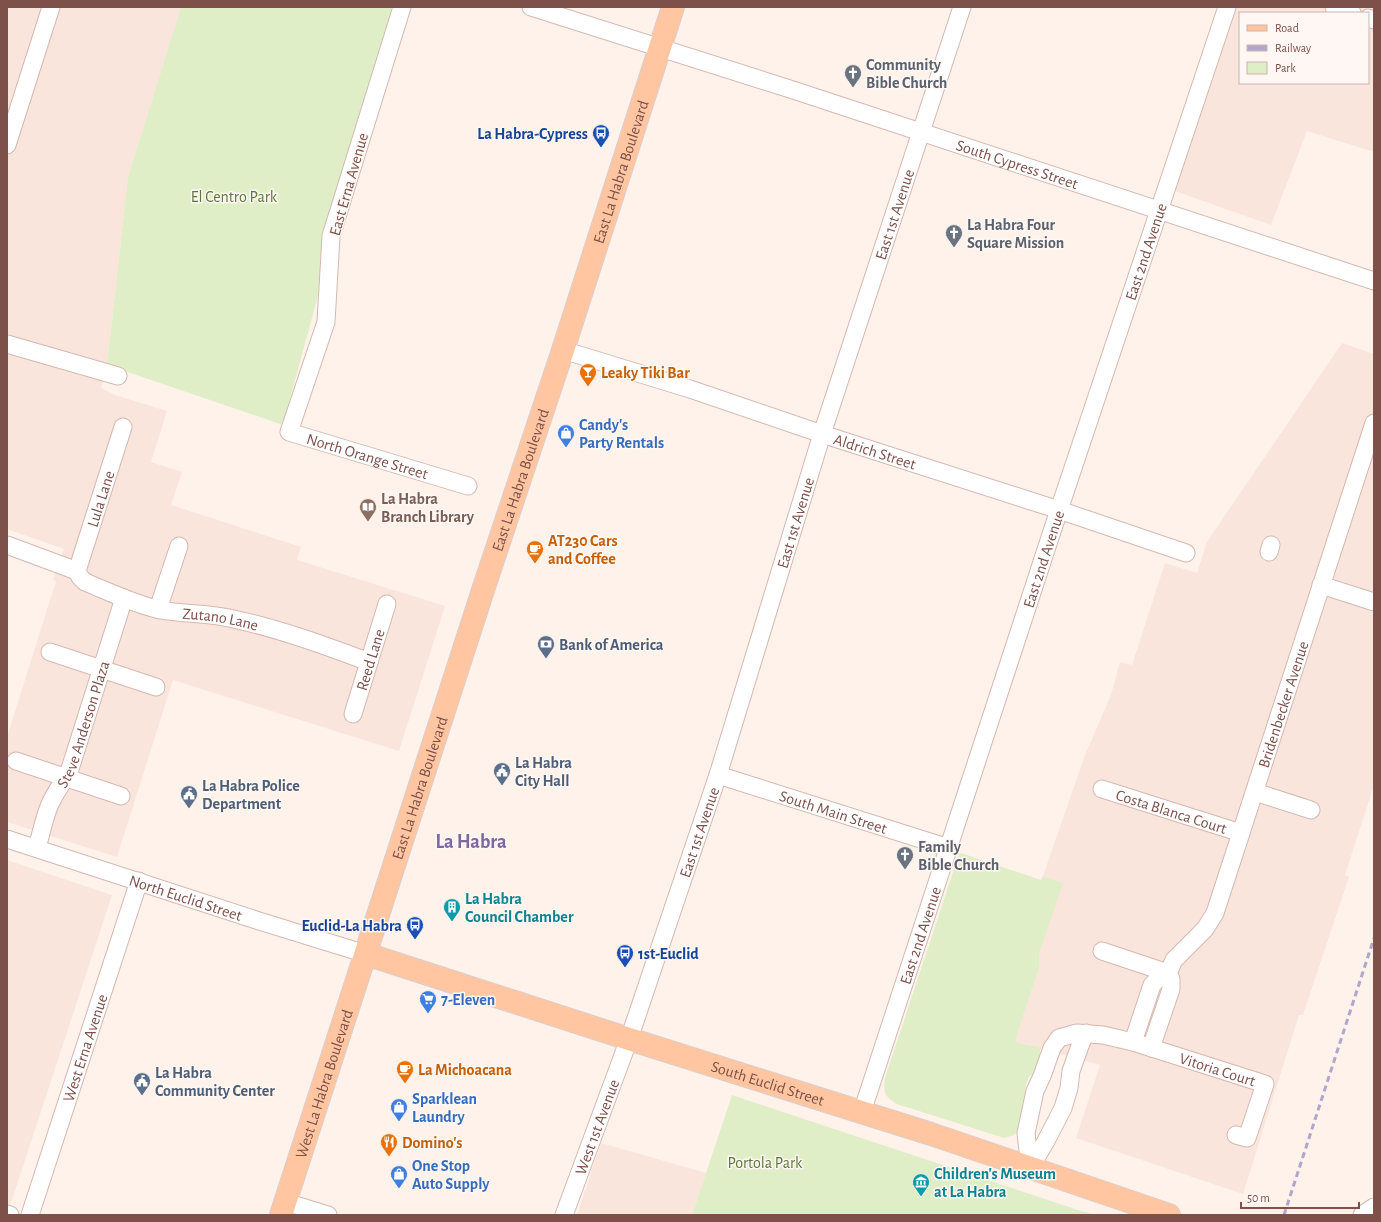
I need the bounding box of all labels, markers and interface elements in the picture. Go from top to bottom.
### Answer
legend [1239,12,1369,84]
text: Road [1275,22,1299,34]
text: Railway [1275,42,1311,55]
place label: Community Bible Church [866,57,947,91]
text: Park [1275,62,1296,74]
church icon: Community Bible Church [843,63,863,88]
street label: East La Habra Boulevard [591,98,652,246]
bus stop icon: La Habra-Cypress [591,123,611,148]
place label: La Habra-Cypress [477,126,588,143]
street label: East Erna Avenue [327,131,371,237]
street label: South Cypress Street [954,137,1080,192]
street label: East 1st Avenue [873,167,917,262]
park label: El Centro Park [191,189,278,205]
street label: East 2nd Avenue [1123,201,1170,303]
place label: La Habra Four Square Mission [967,217,1064,251]
church icon: La Habra Four Square Mission [944,223,964,248]
bar icon: Leaky Tiki Bar [578,362,598,387]
place label: Leaky Tiki Bar [601,365,690,382]
street label: East La Habra Boulevard [489,407,552,553]
place label: Candy's Party Rentals [579,417,664,452]
shop icon: Candy's Party Rentals [556,423,576,448]
street label: North Orange Street [305,431,430,482]
street label: Aldrich Street [832,431,918,473]
street label: Lula Lane [85,469,118,529]
street label: East 1st Avenue [774,476,817,570]
place label: La Habra Branch Library [381,491,475,526]
library icon: La Habra Branch Library [358,497,378,522]
street label: East 2nd Avenue [1021,508,1067,610]
place label: AT230 Cars and Coffee [548,533,618,567]
cafe icon: AT230 Cars and Coffee [525,539,545,564]
street label: Zutano Lane [182,606,260,634]
street label: Reed Lane [354,627,388,693]
bank icon: Bank of America [536,634,556,659]
place label: Bank of America [559,637,664,653]
street label: Bridenbecker Avenue [1256,639,1312,770]
street label: Steve Anderson Plaza [54,659,113,791]
street label: East La Habra Boulevard [389,715,451,862]
place label: La Habra City Hall [515,755,572,790]
public building icon: La Habra City Hall [492,761,512,786]
place label: La Habra Police Department [202,778,300,812]
public building icon: La Habra Police Department [179,784,199,809]
street label: East 1st Avenue [677,785,722,880]
street label: Costa Blanca Court [1114,787,1229,837]
street label: South Main Street [777,788,889,837]
district label: La Habra [435,832,507,852]
place label: Family Bible Church [918,839,999,873]
church icon: Family Bible Church [895,845,915,870]
street label: North Euclid Street [127,872,244,924]
street label: East 2nd Avenue [897,885,944,986]
place label: La Habra Council Chamber [465,891,574,925]
building icon: La Habra Council Chamber [442,897,462,922]
bus stop icon: Euclid-La Habra [405,915,425,940]
place label: Euclid-La Habra [301,918,402,934]
bus stop icon: 1st-Euclid [615,943,635,968]
place label: 1st-Euclid [638,946,699,962]
supermarket icon: 7-Eleven [418,989,438,1014]
street label: West Erna Avenue [61,992,111,1104]
place label: 7-Eleven [441,992,495,1008]
street label: West La Habra Boulevard [293,1008,356,1160]
street label: Vitoria Court [1177,1050,1257,1089]
street label: South Euclid Street [709,1058,826,1109]
cafe icon: La Michoacana [395,1059,415,1084]
place label: La Michoacana [418,1062,512,1078]
place label: La Habra Community Center [155,1065,275,1100]
public building icon: La Habra Community Center [132,1071,152,1096]
street label: West 1st Avenue [573,1077,622,1177]
place label: Sparklean Laundry [412,1091,477,1126]
shop icon: Sparklean Laundry [389,1097,409,1122]
restaurant icon: Domino's [379,1132,399,1157]
place label: Domino's [402,1135,462,1151]
park label: Portola Park [728,1155,803,1171]
place label: One Stop Auto Supply [412,1158,490,1193]
shop icon: One Stop Auto Supply [389,1164,409,1189]
place label: Children's Museum at La Habra [934,1166,1056,1200]
museum icon: Children's Museum at La Habra [911,1172,931,1197]
scale bar [1241,1184,1359,1210]
text: 50 m [1247,1192,1270,1204]

